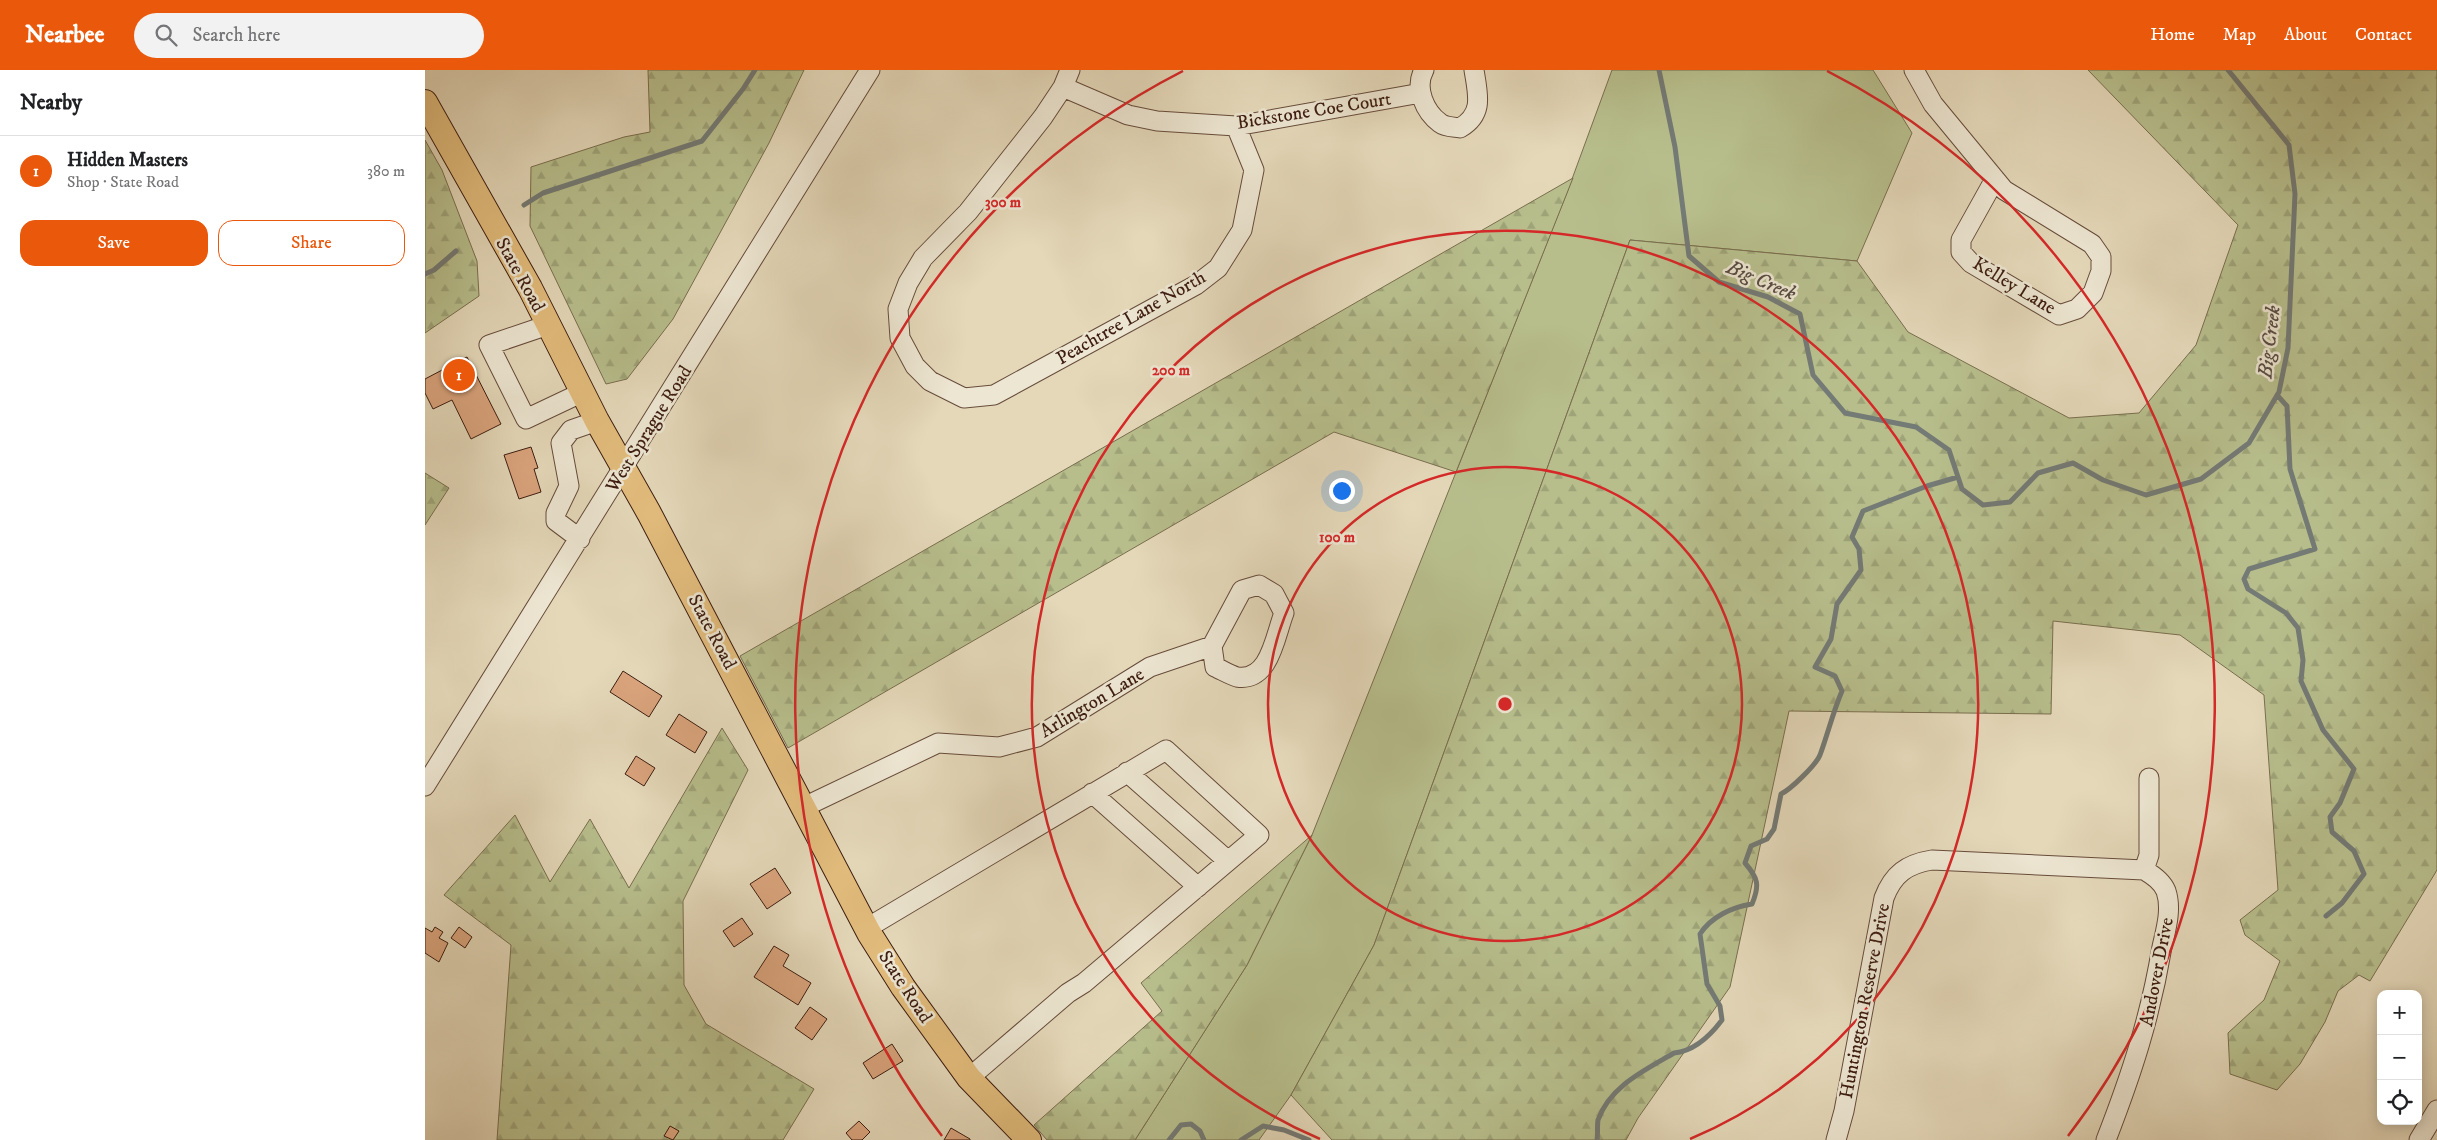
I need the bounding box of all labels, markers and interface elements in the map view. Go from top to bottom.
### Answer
search box [134,13,484,58]
text: Nearbee [25,20,104,50]
icon: search [152,21,180,49]
text: Search here [192,24,280,47]
text: Home [2150,24,2195,46]
text: Map [2223,24,2256,46]
text: About [2284,24,2327,46]
text: Contact [2355,24,2412,46]
street label: Bickstone Coe Court [1235,87,1393,135]
text: Nearby [20,90,82,116]
text: Hidden Masters [67,149,188,172]
text: 1 [33,161,39,181]
text: 380 m [367,161,405,181]
text: Shop · State Road [67,172,179,192]
text: 300 m [985,193,1022,212]
button: Save [20,220,208,266]
button: Share [218,220,405,266]
street label: State Road [490,234,550,317]
street label: Kelley Lane [1968,252,2060,320]
water label: Big Creek [1722,255,1800,307]
street label: Peachtree Lane North [1052,266,1210,370]
water label: Big Creek [2253,304,2287,381]
pin: 1 [443,356,475,394]
street label: West Sprague Road [600,361,697,497]
text: 200 m [1152,361,1191,380]
your location [1329,478,1355,504]
text: 100 m [1319,528,1356,547]
street label: State Road [683,591,742,674]
street label: Arlington Lane [1036,663,1148,743]
centre of rings [1496,695,1514,713]
street label: Huntington Reserve Drive [1835,901,1895,1101]
street label: Andover Drive [2135,916,2179,1028]
street label: State Road [873,947,937,1028]
map controls [2377,990,2422,1125]
button: + [2377,990,2422,1035]
button: − [2377,1035,2422,1080]
button: locate [2377,1080,2422,1125]

